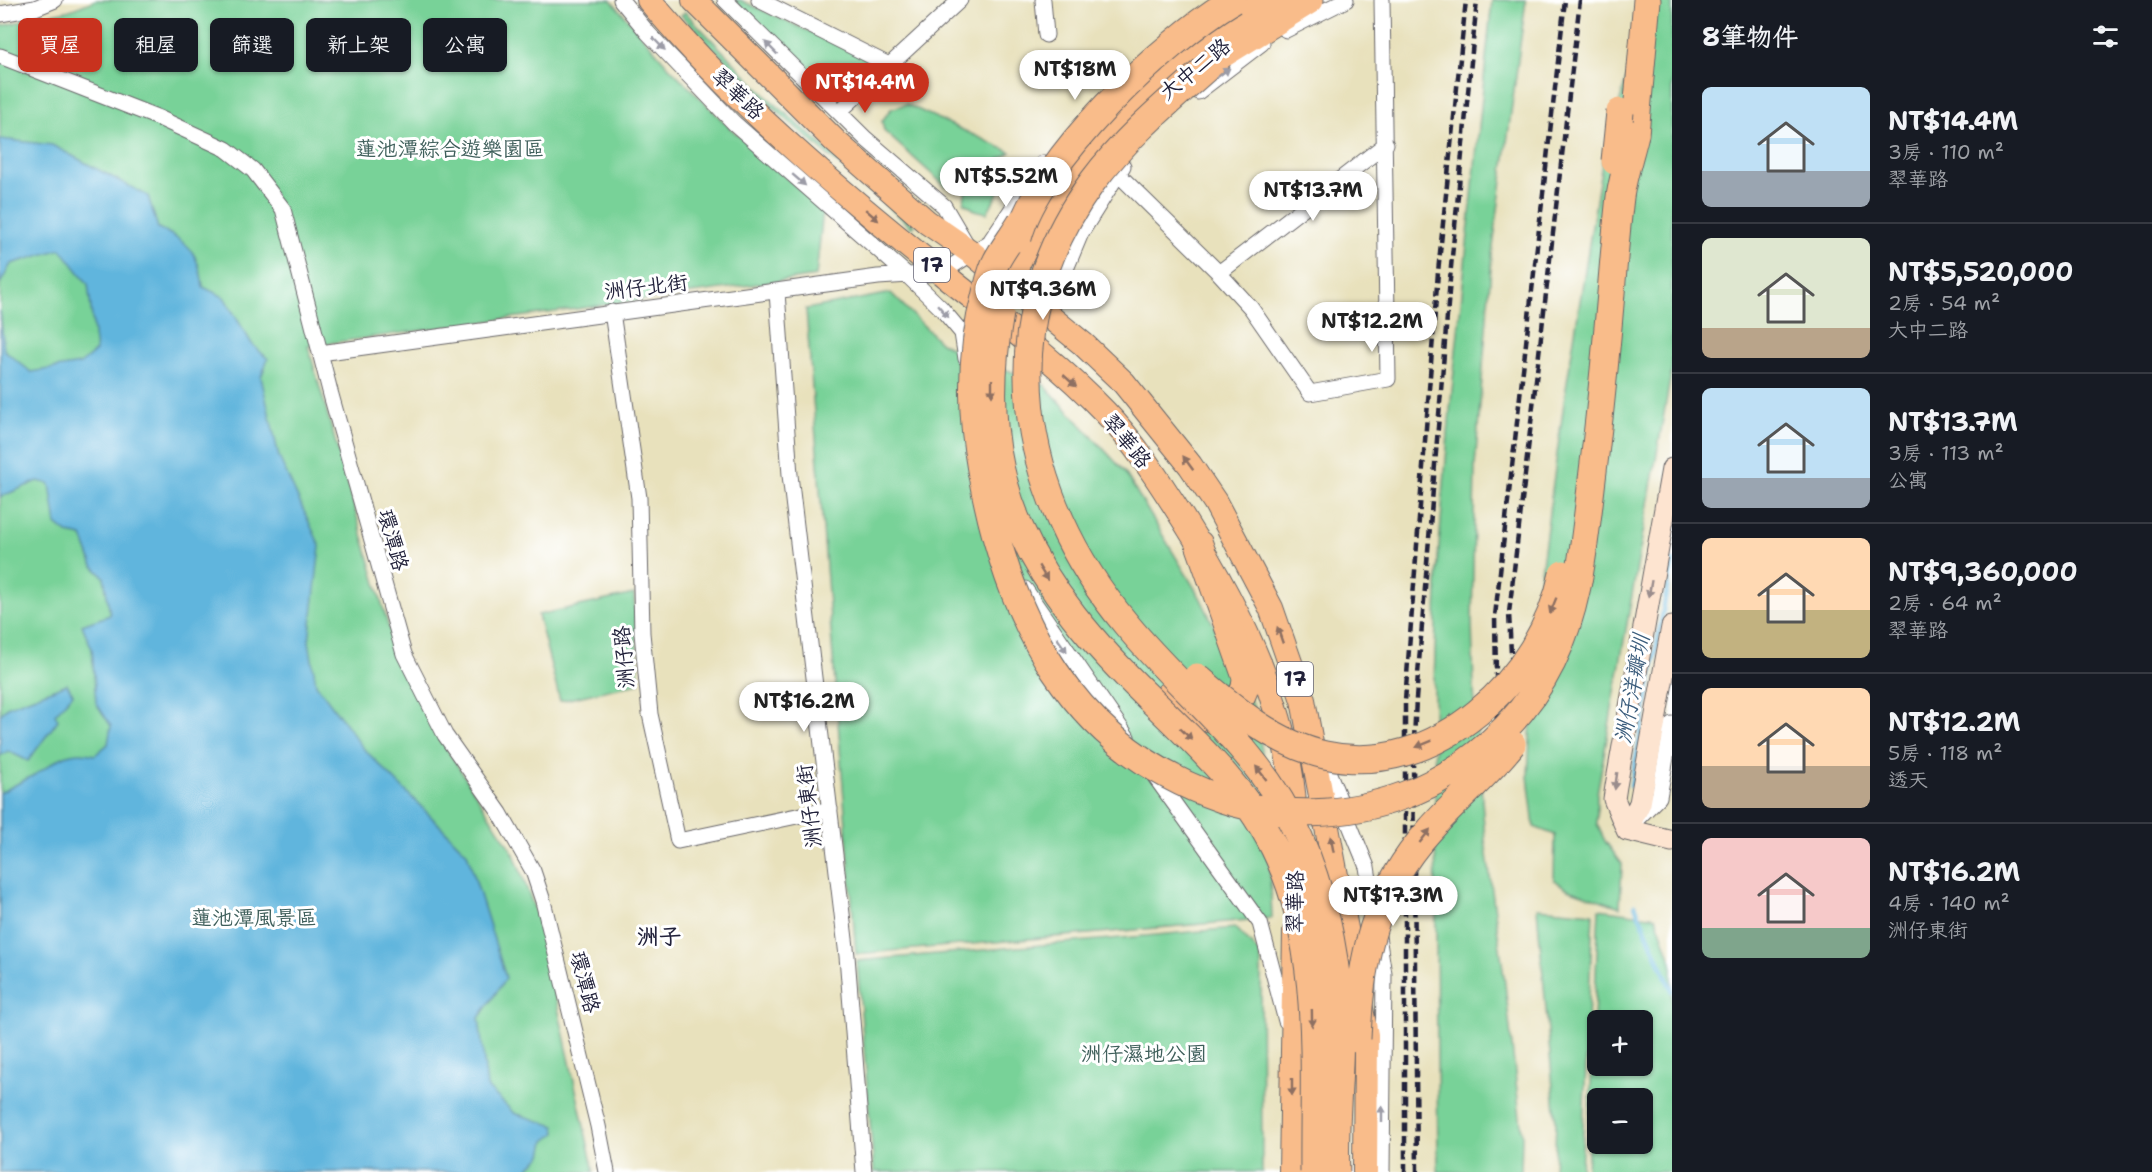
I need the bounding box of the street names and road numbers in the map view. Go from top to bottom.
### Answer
street label: 大中二路 [1154,32,1236,106]
street label: 翠華路 [706,62,770,126]
road number: 17 [914,248,950,282]
street label: 洲仔北街 [603,268,689,306]
street label: 翠華路 [1096,408,1158,474]
street label: 環潭路 [371,506,415,574]
street label: 洲仔路 [607,624,641,690]
road number: 17 [1277,662,1313,696]
street label: 洲仔東街 [790,763,828,849]
street label: 翠華路 [1280,870,1310,934]
street label: 環潭路 [564,948,606,1016]

